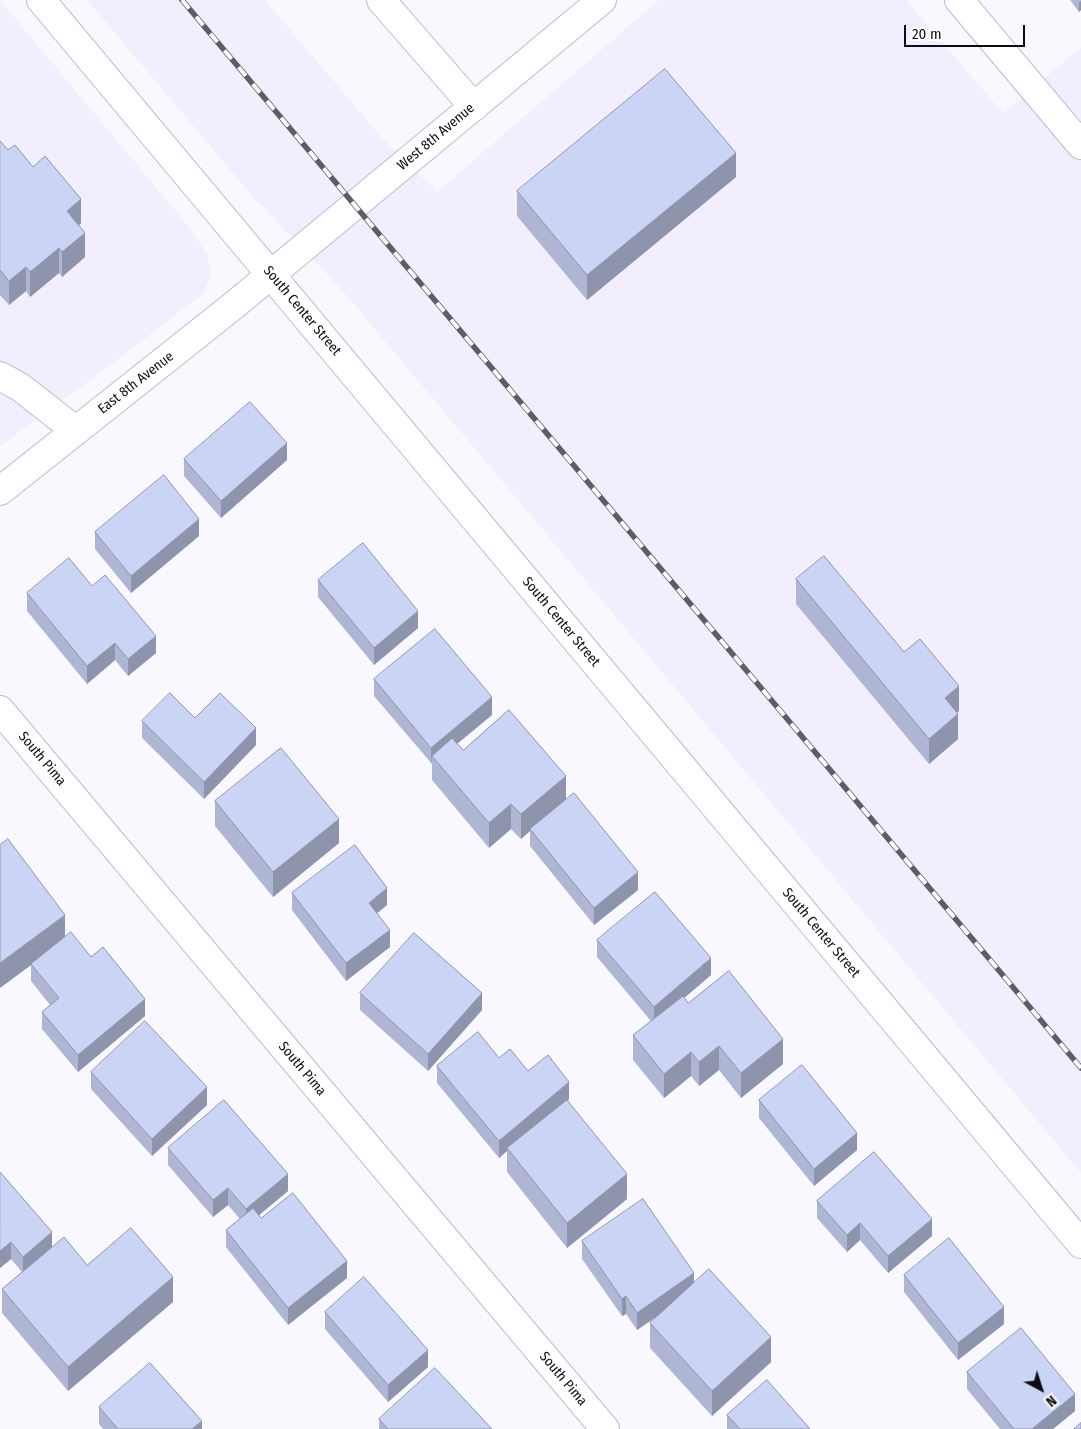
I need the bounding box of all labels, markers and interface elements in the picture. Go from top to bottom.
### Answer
scale bar [906,15,1027,47]
text: 20 m [912,25,942,43]
street label: West 8th Avenue [394,100,478,174]
street label: South Center Street [260,263,344,359]
street label: East 8th Avenue [95,348,177,418]
street label: South Center Street [519,574,603,670]
street label: South Pima [15,729,69,789]
street label: South Center Street [779,885,863,981]
street label: South Pima [275,1039,329,1099]
street label: South Pima [536,1349,590,1409]
north arrow [1016,1364,1066,1414]
text: N [1042,1392,1060,1410]

